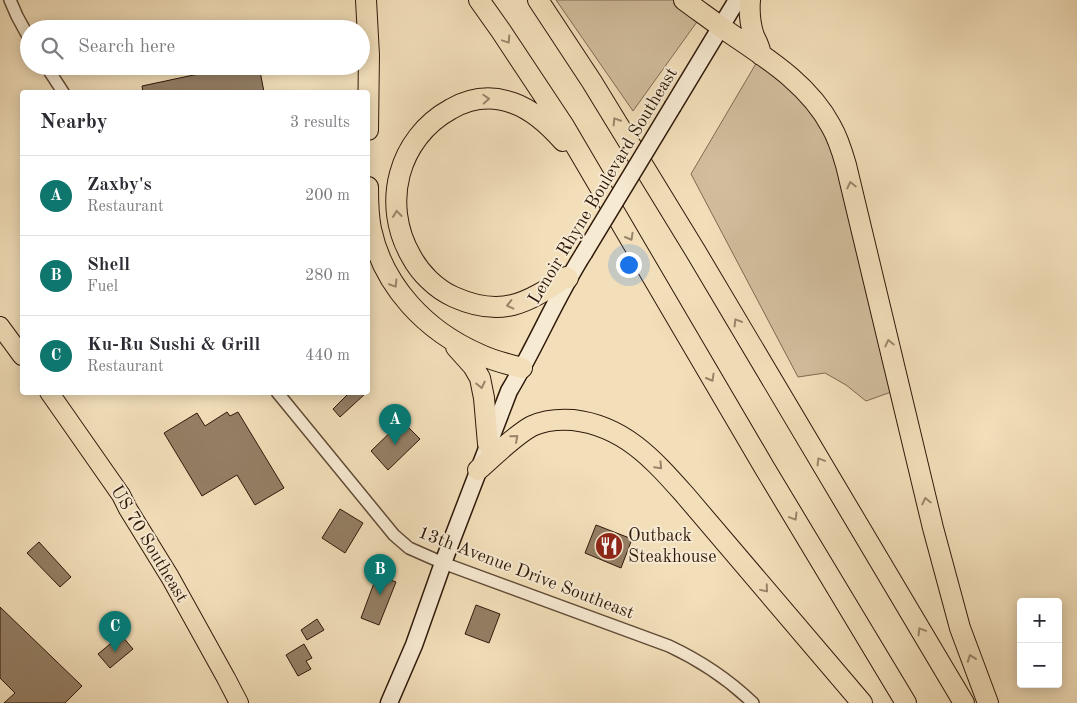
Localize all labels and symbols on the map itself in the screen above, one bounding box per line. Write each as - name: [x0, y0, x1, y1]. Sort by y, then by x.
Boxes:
- one-way arrow: [501, 34, 510, 43]
- street label: Lenoir Rhyne Boulevard Southeast: [525, 65, 681, 307]
- one-way arrow: [482, 94, 490, 105]
- one-way arrow: [613, 117, 622, 126]
- one-way arrow: [846, 181, 857, 190]
- one-way arrow: [392, 210, 403, 218]
- one-way arrow: [623, 232, 633, 241]
- your location: [616, 252, 642, 278]
- one-way arrow: [387, 278, 397, 287]
- one-way arrow: [505, 299, 514, 310]
- one-way arrow: [734, 318, 744, 327]
- one-way arrow: [884, 339, 895, 348]
- one-way arrow: [705, 372, 715, 381]
- one-way arrow: [475, 381, 486, 390]
- pin: A: [379, 404, 411, 445]
- one-way arrow: [509, 435, 518, 444]
- one-way arrow: [817, 458, 827, 467]
- one-way arrow: [653, 460, 662, 469]
- street label: US 70 Southeast: [107, 482, 191, 606]
- one-way arrow: [921, 497, 932, 506]
- one-way arrow: [788, 512, 798, 521]
- street label: 13th Avenue Drive Southeast: [416, 523, 636, 623]
- place label: Outback Steakhouse: [628, 527, 716, 566]
- restaurant icon: Outback Steakhouse: [594, 531, 624, 561]
- pin: B: [364, 554, 396, 595]
- one-way arrow: [759, 583, 768, 592]
- pin: C: [99, 611, 131, 652]
- one-way arrow: [917, 628, 927, 637]
- one-way arrow: [967, 654, 977, 662]

